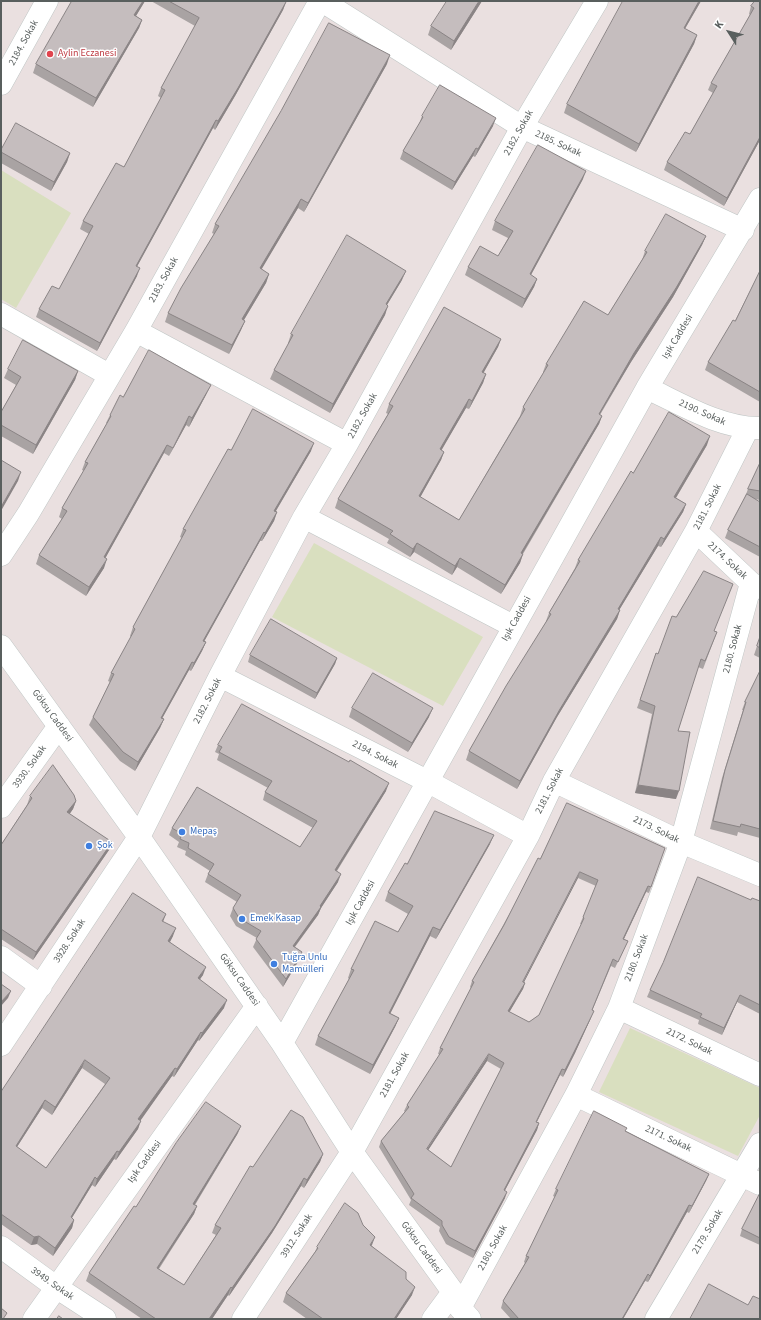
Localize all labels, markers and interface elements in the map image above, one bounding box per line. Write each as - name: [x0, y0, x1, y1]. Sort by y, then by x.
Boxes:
- north arrow: [709, 12, 749, 52]
- street label: 2184. Sokak: [7, 18, 41, 68]
- text: K: [711, 18, 727, 32]
- place label: Aylin Eczanesi: [58, 48, 116, 60]
- marker: Aylin Eczanesi: [45, 49, 55, 59]
- street label: 2182. Sokak: [502, 108, 536, 158]
- street label: 2185. Sokak: [533, 128, 583, 160]
- street label: 2183. Sokak: [147, 255, 181, 305]
- street label: Işık Caddesi: [660, 313, 696, 361]
- street label: 2182. Sokak: [346, 391, 380, 441]
- street label: 2190. Sokak: [677, 397, 727, 429]
- street label: 2181. Sokak: [691, 482, 725, 532]
- street label: 2174. Sokak: [705, 540, 749, 582]
- street label: Işık Caddesi: [500, 594, 534, 644]
- street label: 2180. Sokak: [721, 623, 745, 675]
- street label: 2182. Sokak: [191, 676, 225, 726]
- street label: Göksu Caddesi: [29, 688, 75, 744]
- street label: 2194. Sokak: [350, 738, 400, 772]
- street label: 3930. Sokak: [10, 743, 50, 791]
- street label: 2181. Sokak: [533, 766, 567, 816]
- street label: 2173. Sokak: [631, 814, 681, 846]
- place label: Mepaş: [190, 826, 217, 838]
- marker: Mepaş: [177, 827, 187, 837]
- place label: Şok: [97, 840, 113, 852]
- marker: Şok: [84, 841, 94, 851]
- street label: Işık Caddesi: [344, 878, 378, 928]
- place label: Emek Kasap: [250, 913, 301, 925]
- marker: Emek Kasap: [237, 914, 247, 924]
- street label: 3928. Sokak: [51, 917, 89, 965]
- street label: 2180. Sokak: [622, 933, 652, 983]
- street label: Göksu Caddesi: [216, 951, 262, 1009]
- place label: Tuğra Unlu Mamülleri: [282, 952, 328, 976]
- marker: Tuğra Unlu Mamülleri: [269, 959, 279, 969]
- street label: 2172. Sokak: [664, 1026, 714, 1058]
- street label: 2181. Sokak: [378, 1050, 412, 1100]
- street label: 2171. Sokak: [643, 1123, 693, 1155]
- street label: Işık Caddesi: [126, 1138, 164, 1186]
- street label: 2179. Sokak: [690, 1207, 726, 1257]
- street label: 3912. Sokak: [278, 1212, 316, 1260]
- street label: Göksu Caddesi: [398, 1220, 444, 1276]
- street label: 2180. Sokak: [476, 1223, 510, 1273]
- street label: 3949. Sokak: [28, 1265, 76, 1303]

